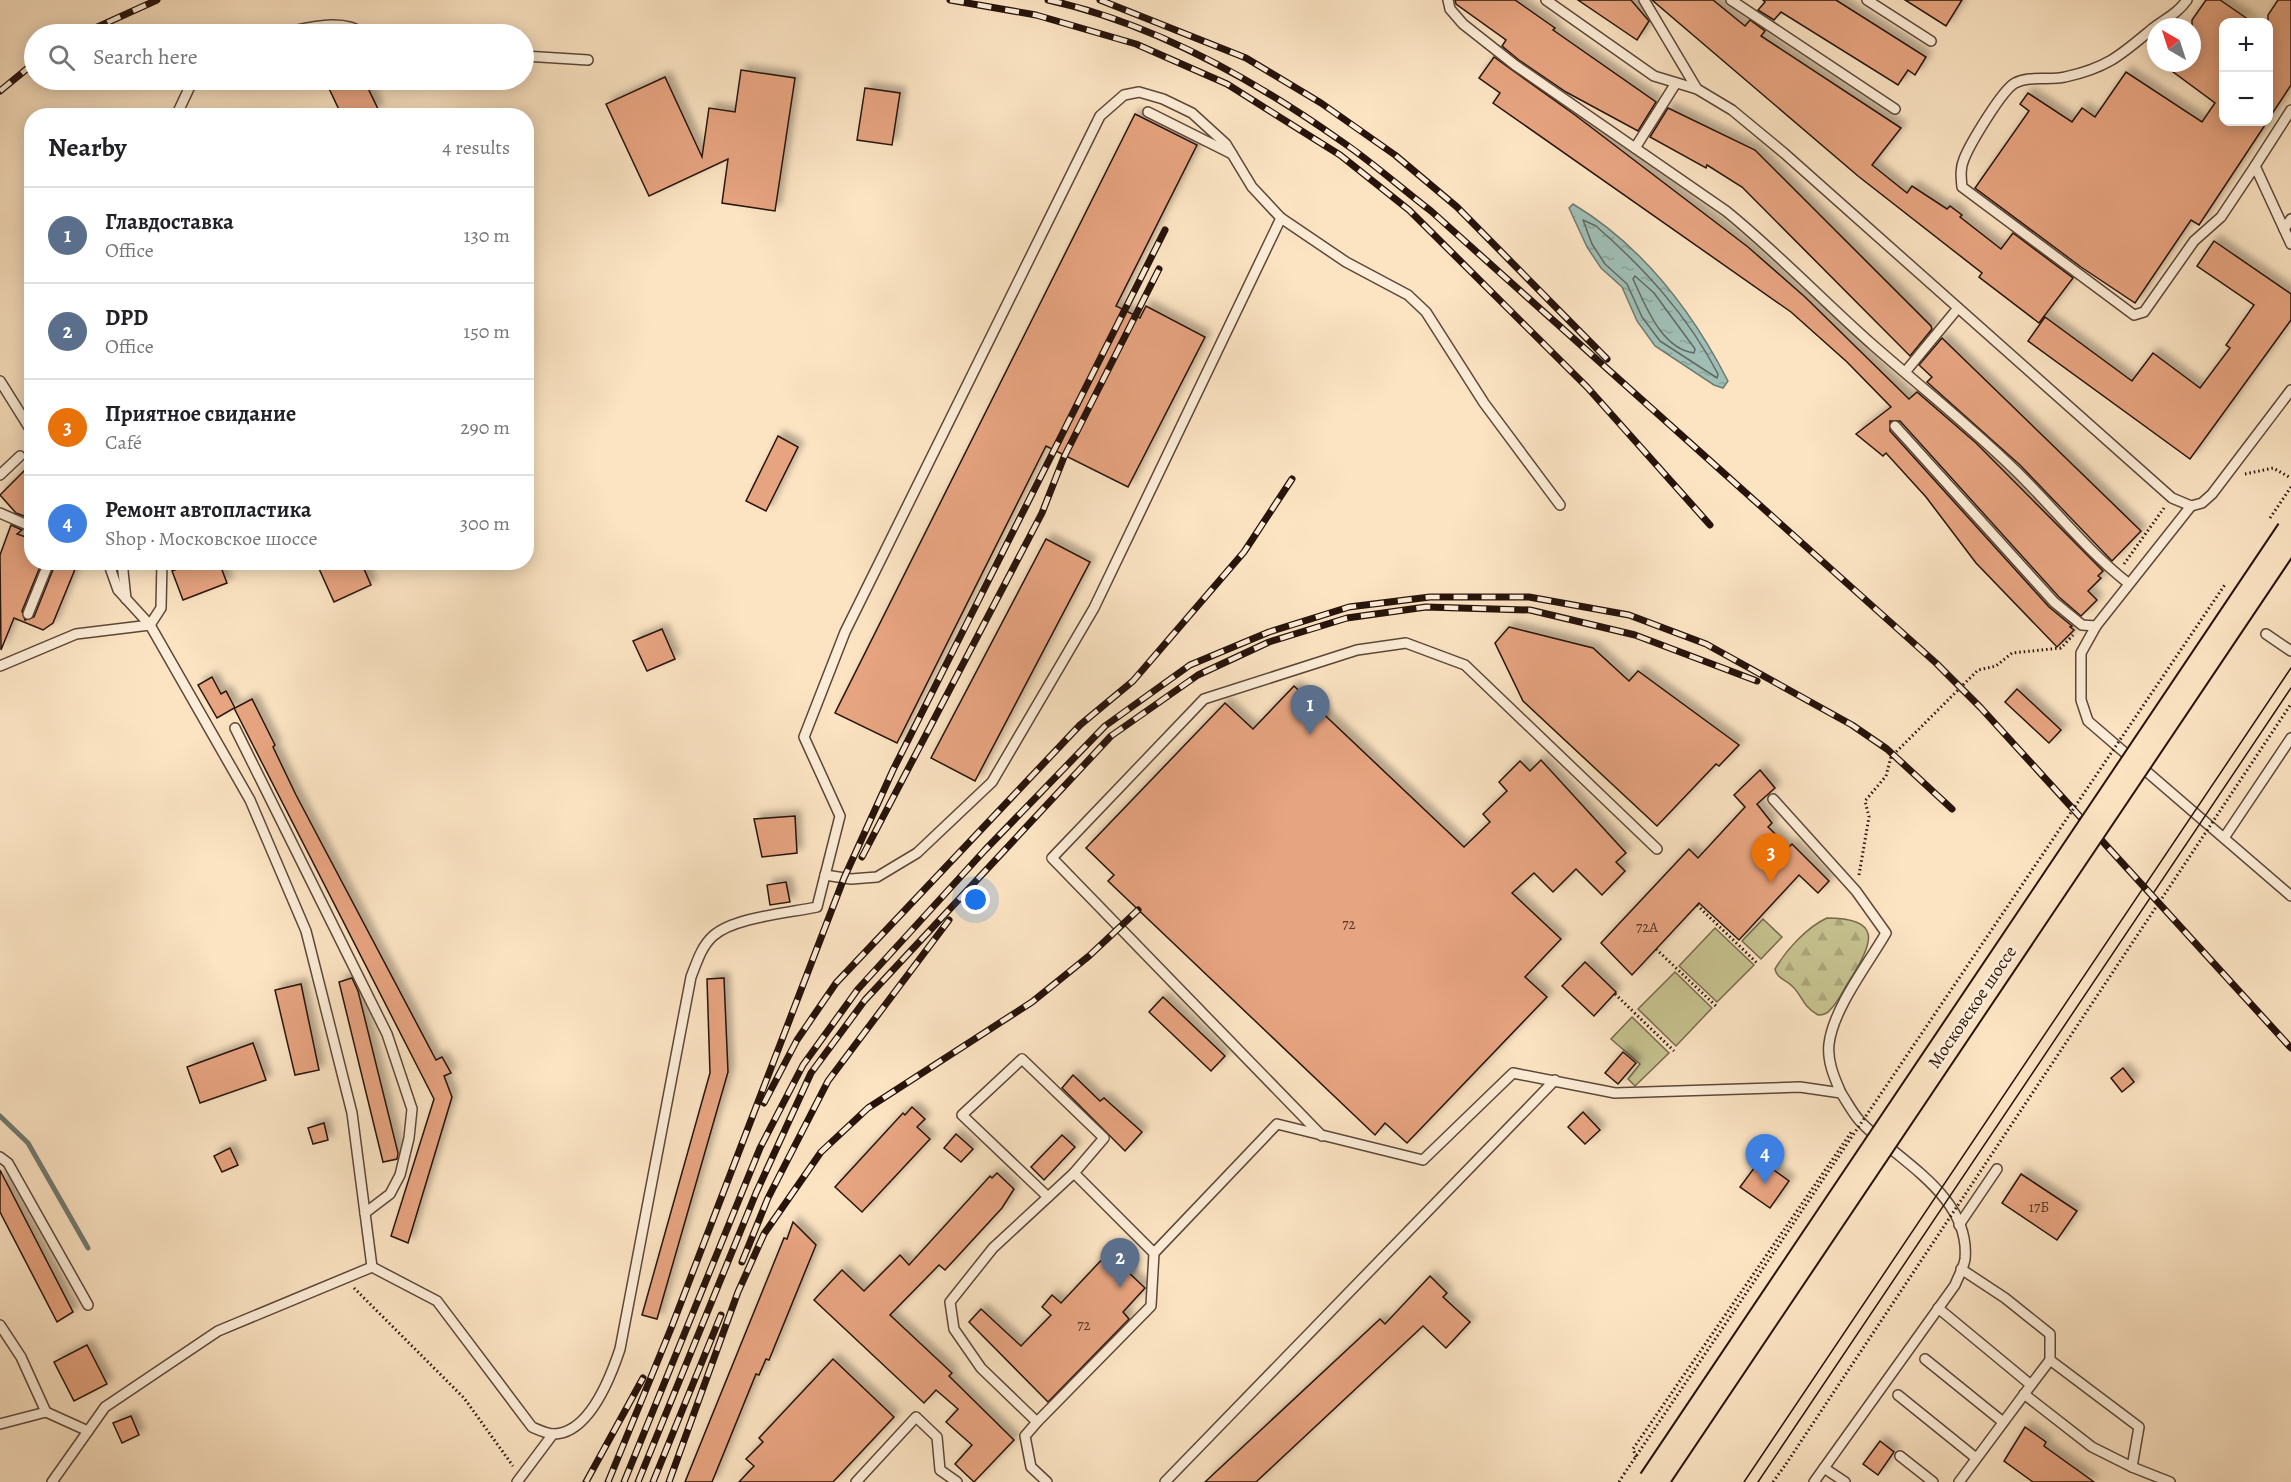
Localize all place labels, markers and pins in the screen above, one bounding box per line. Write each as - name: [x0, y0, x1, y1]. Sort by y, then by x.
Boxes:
- pin: 1: [1290, 686, 1330, 735]
- pin: 3: [1752, 834, 1790, 883]
- pin: 4: [1746, 1134, 1784, 1184]
- pin: 2: [1100, 1238, 1140, 1288]

